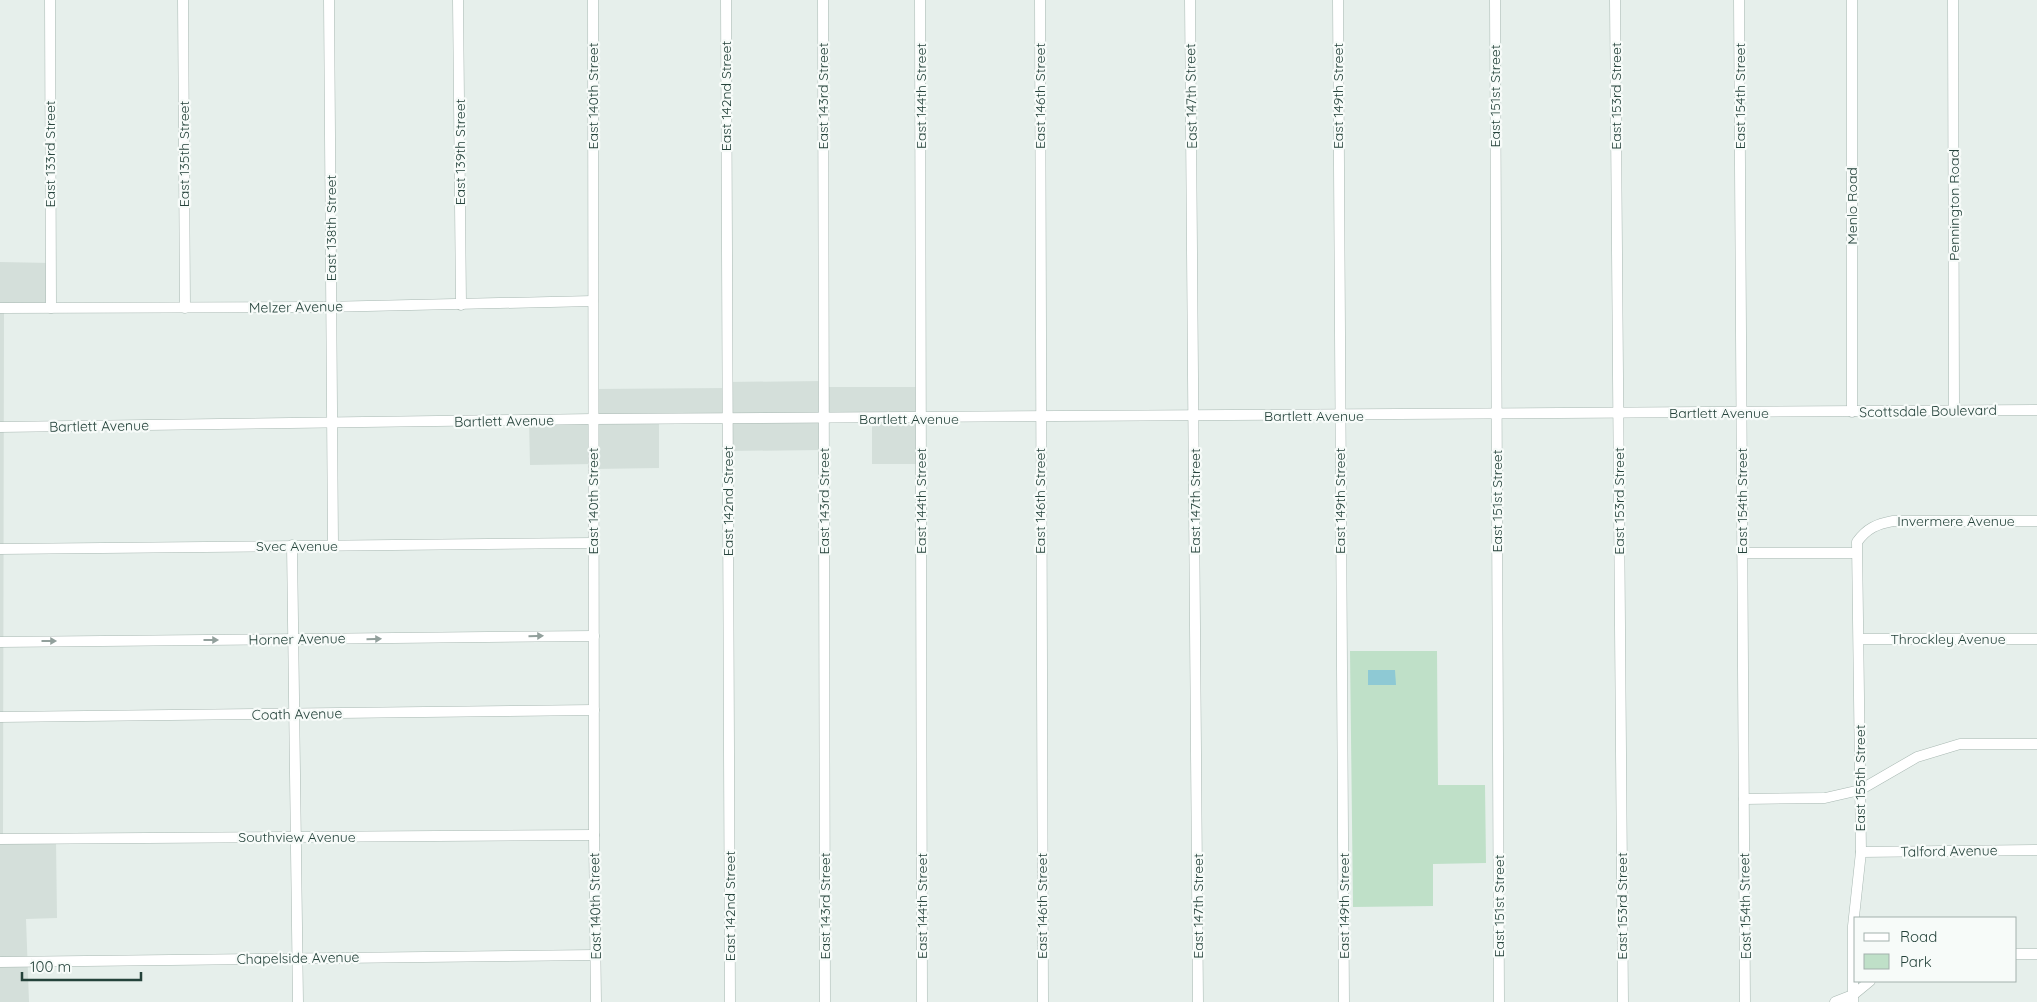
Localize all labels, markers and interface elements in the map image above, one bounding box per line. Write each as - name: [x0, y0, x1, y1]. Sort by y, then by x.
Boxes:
- street label: East 142nd Street: [717, 41, 735, 151]
- street label: East 140th Street: [584, 42, 602, 150]
- street label: East 143rd Street: [814, 42, 832, 149]
- street label: East 153rd Street: [1607, 42, 1625, 150]
- street label: East 154th Street: [1731, 42, 1749, 149]
- street label: East 144th Street: [912, 43, 930, 149]
- street label: East 146th Street: [1031, 43, 1049, 149]
- street label: East 147th Street: [1181, 43, 1201, 149]
- street label: East 149th Street: [1329, 43, 1347, 149]
- street label: East 151st Street: [1486, 44, 1504, 147]
- street label: East 139th Street: [451, 98, 469, 205]
- street label: East 133rd Street: [41, 100, 59, 208]
- street label: East 135th Street: [175, 100, 193, 207]
- street label: Pennington Road: [1945, 149, 1963, 261]
- street label: Menlo Road: [1843, 167, 1861, 245]
- street label: East 138th Street: [322, 175, 340, 281]
- street label: Melzer Avenue: [249, 297, 343, 317]
- street label: Scottsdale Boulevard: [1859, 401, 1997, 421]
- street label: Bartlett Avenue: [1669, 404, 1769, 422]
- street label: Bartlett Avenue: [1264, 407, 1364, 425]
- street label: Bartlett Avenue: [859, 410, 959, 428]
- street label: Bartlett Avenue: [454, 411, 554, 431]
- street label: Bartlett Avenue: [49, 416, 149, 436]
- street label: East 142nd Street: [719, 446, 737, 556]
- street label: East 140th Street: [584, 447, 602, 555]
- street label: East 143rd Street: [815, 447, 833, 554]
- street label: East 153rd Street: [1610, 447, 1628, 555]
- street label: East 154th Street: [1733, 447, 1751, 554]
- street label: East 144th Street: [912, 448, 930, 554]
- street label: East 146th Street: [1031, 448, 1049, 554]
- street label: East 147th Street: [1186, 448, 1204, 554]
- street label: East 149th Street: [1331, 448, 1349, 554]
- street label: East 151st Street: [1488, 449, 1506, 552]
- street label: Invermere Avenue: [1897, 512, 2015, 530]
- street label: Svec Avenue: [256, 537, 338, 555]
- street label: Horner Avenue: [248, 629, 346, 649]
- street label: Throckley Avenue: [1890, 630, 2006, 648]
- one-way arrow: [528, 632, 544, 640]
- one-way arrow: [366, 634, 382, 642]
- one-way arrow: [203, 636, 219, 644]
- one-way arrow: [41, 637, 57, 645]
- street label: Coath Avenue: [252, 704, 342, 724]
- street label: East 155th Street: [1851, 724, 1869, 831]
- street label: Southview Avenue: [238, 828, 356, 846]
- street label: Talford Avenue: [1900, 841, 1998, 861]
- street label: East 142nd Street: [721, 851, 739, 961]
- street label: East 140th Street: [585, 852, 605, 960]
- street label: East 143rd Street: [816, 852, 834, 959]
- street label: East 153rd Street: [1613, 852, 1631, 960]
- street label: East 154th Street: [1735, 852, 1755, 959]
- street label: East 144th Street: [913, 853, 931, 959]
- street label: East 146th Street: [1033, 853, 1051, 959]
- street label: East 147th Street: [1189, 853, 1207, 959]
- street label: East 149th Street: [1335, 853, 1353, 959]
- street label: East 151st Street: [1490, 854, 1508, 957]
- legend: [1854, 917, 2017, 982]
- text: Road: [1900, 927, 1937, 946]
- street label: Chapelside Avenue: [236, 948, 360, 968]
- scale bar: [22, 950, 141, 982]
- text: Park: [1900, 952, 1932, 971]
- text: 100 m: [30, 957, 71, 976]

